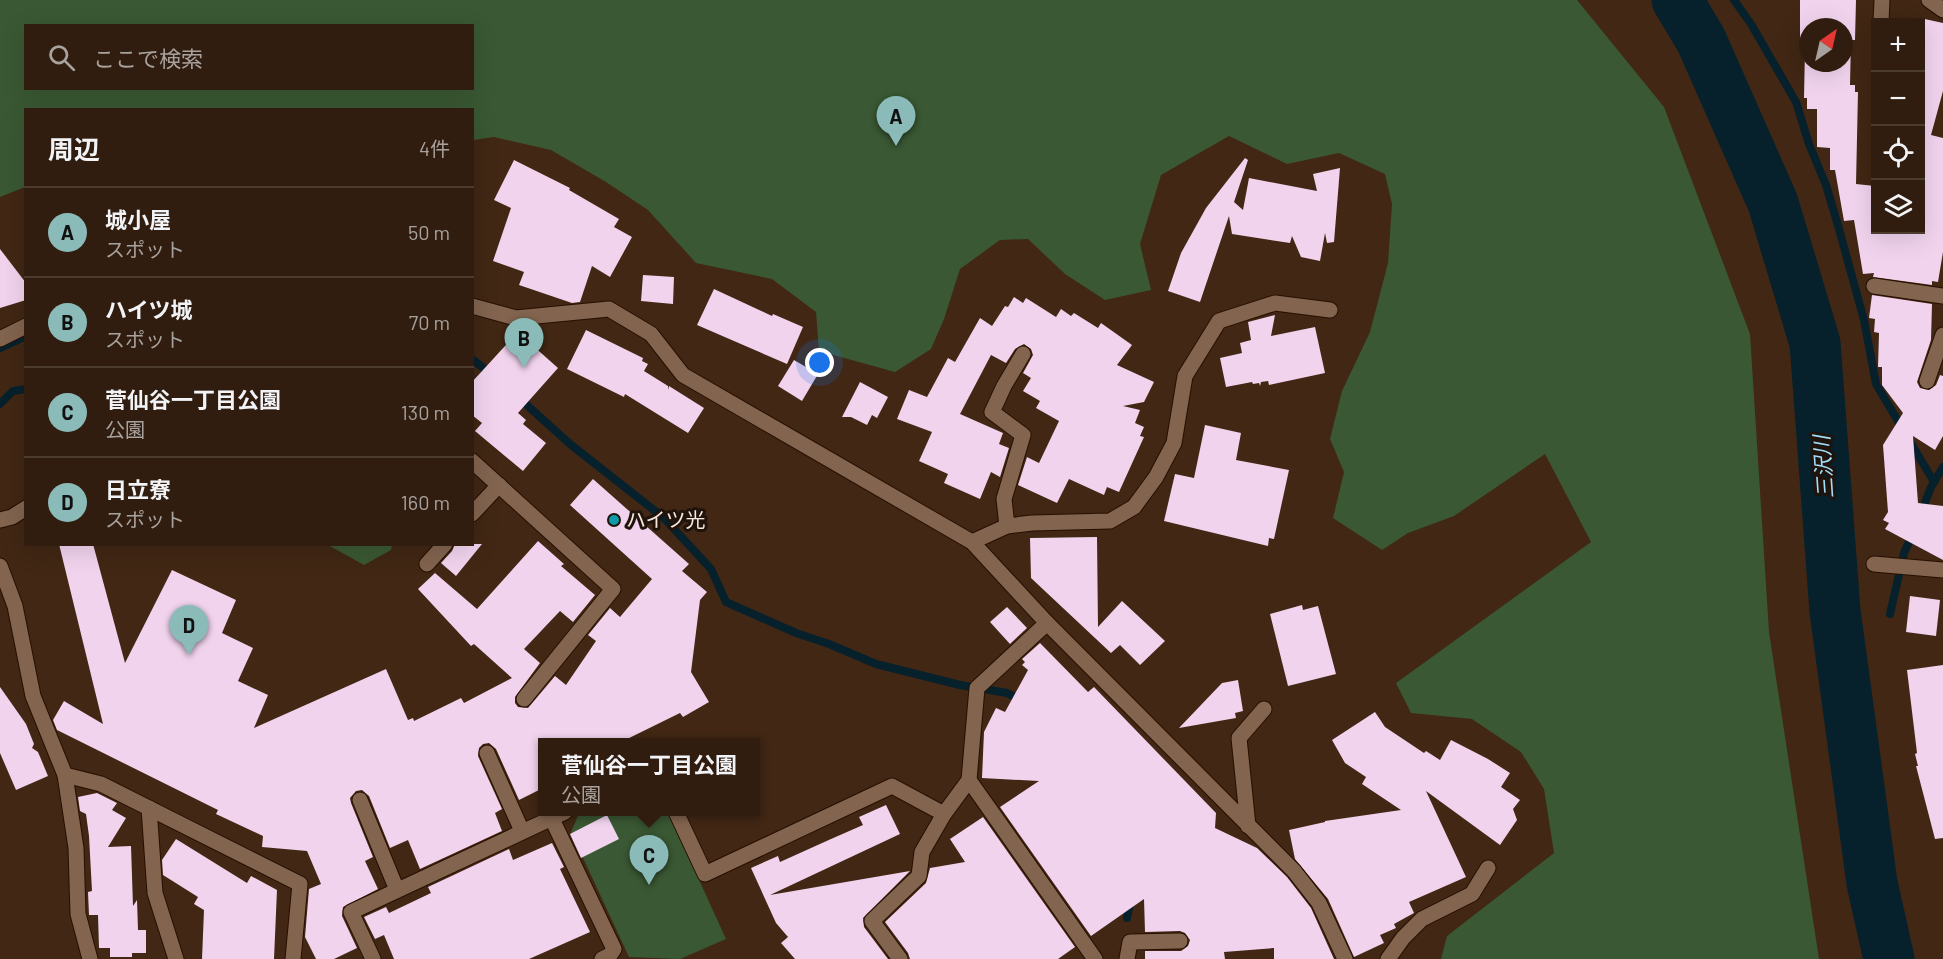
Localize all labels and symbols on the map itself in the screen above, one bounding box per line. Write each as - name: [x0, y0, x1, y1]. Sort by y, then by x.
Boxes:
- north arrow: [1799, 18, 1853, 72]
- pin: A: [876, 96, 916, 146]
- pin: B: [504, 318, 544, 368]
- your location: [805, 348, 834, 377]
- water label: 三沢川: [1808, 433, 1837, 499]
- place label: ハイツ光: [626, 507, 706, 531]
- marker: ハイツ光: [607, 513, 621, 527]
- pin: D: [170, 606, 208, 655]
- pin: C: [630, 836, 668, 885]

